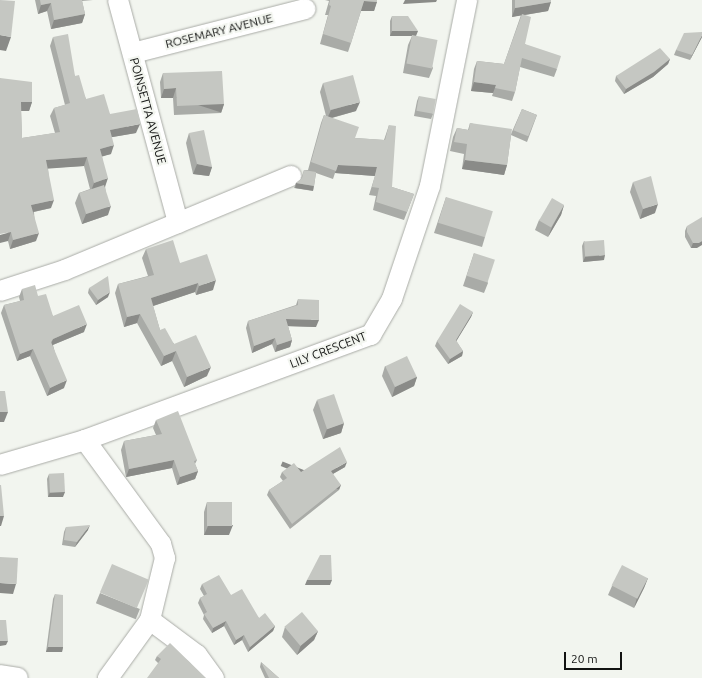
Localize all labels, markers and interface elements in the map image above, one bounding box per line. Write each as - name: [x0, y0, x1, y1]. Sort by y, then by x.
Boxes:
- street label: ROSEMARY AVENUE: [164, 11, 274, 51]
- street label: POINSETTA AVENUE: [127, 56, 169, 166]
- street label: LILY CRESCENT: [288, 329, 368, 371]
- scale bar: [566, 644, 624, 670]
- text: 20 m: [571, 652, 598, 665]

